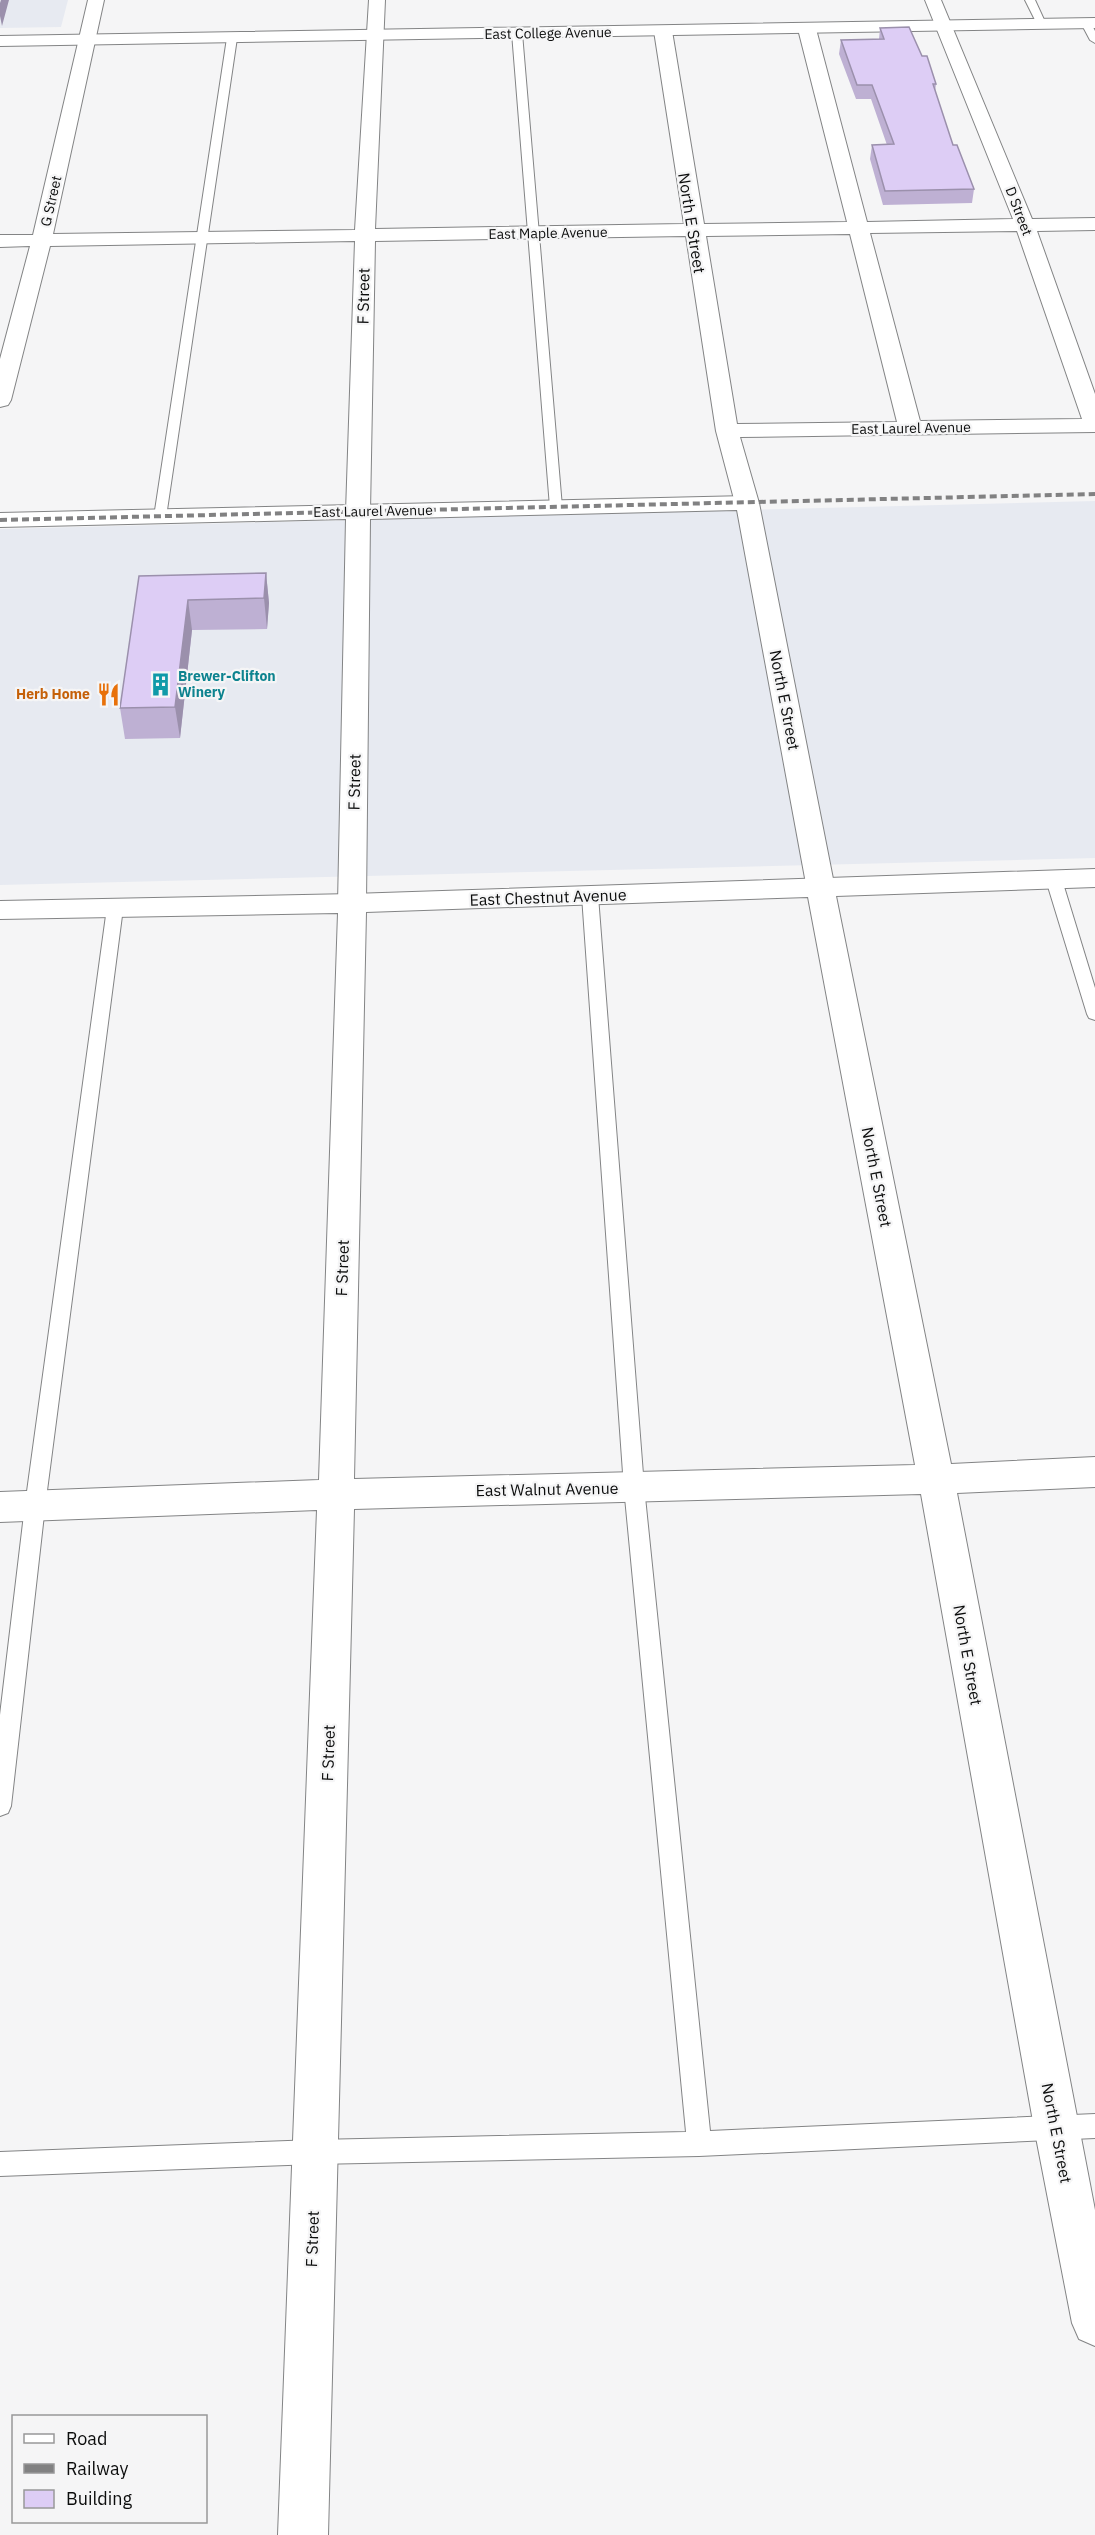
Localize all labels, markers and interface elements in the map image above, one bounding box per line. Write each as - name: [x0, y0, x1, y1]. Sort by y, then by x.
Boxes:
- street label: East College Avenue: [484, 23, 612, 43]
- street label: North E Street: [674, 171, 710, 275]
- street label: G Street: [36, 174, 66, 228]
- street label: D Street: [1001, 184, 1037, 238]
- street label: East Maple Avenue: [488, 223, 608, 243]
- street label: F Street: [353, 268, 373, 324]
- street label: East Laurel Avenue: [851, 418, 971, 438]
- street label: East Laurel Avenue: [313, 501, 433, 521]
- street label: North E Street: [765, 648, 805, 752]
- place label: Brewer-Clifton Winery: [178, 667, 276, 701]
- building icon: Brewer-Clifton Winery: [147, 671, 173, 697]
- restaurant icon: Herb Home: [95, 681, 121, 707]
- place label: Herb Home: [16, 685, 90, 703]
- street label: F Street: [344, 754, 364, 810]
- street label: East Chestnut Avenue: [469, 884, 627, 910]
- street label: North E Street: [857, 1125, 897, 1229]
- street label: F Street: [331, 1239, 353, 1297]
- street label: East Walnut Avenue: [475, 1478, 619, 1500]
- street label: North E Street: [949, 1603, 987, 1707]
- street label: F Street: [317, 1724, 339, 1782]
- street label: North E Street: [1037, 2081, 1077, 2185]
- street label: F Street: [301, 2210, 323, 2268]
- legend: [12, 2415, 207, 2523]
- text: Road: [66, 2427, 107, 2450]
- text: Railway: [66, 2457, 128, 2480]
- text: Building: [66, 2487, 133, 2510]

